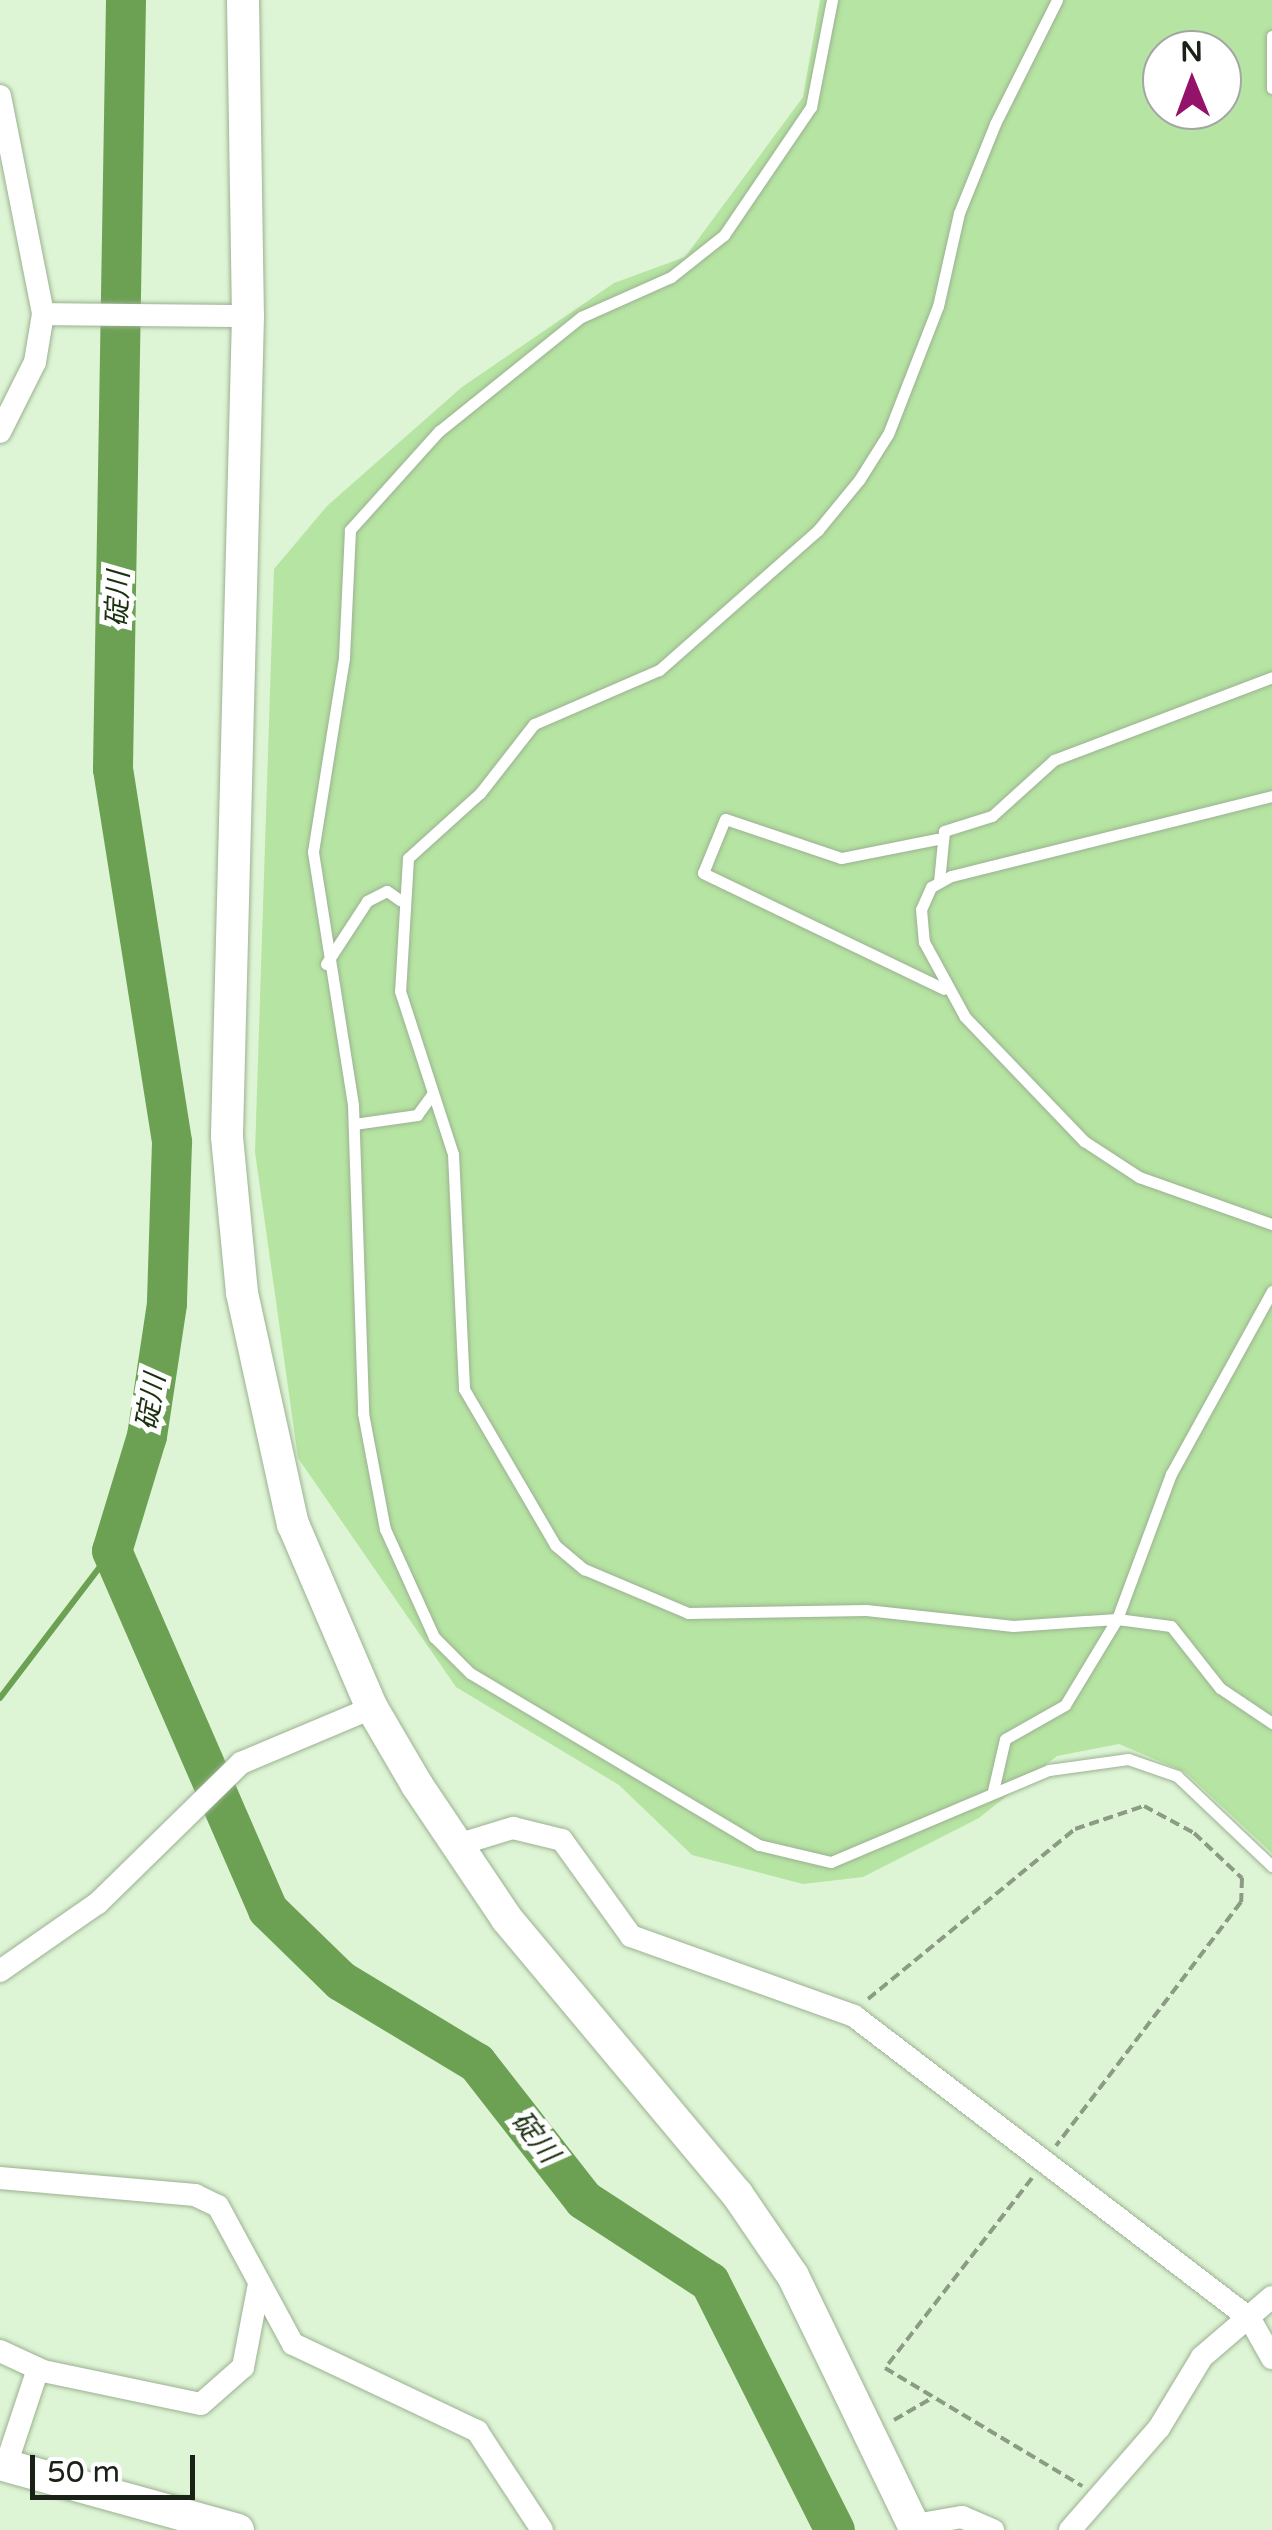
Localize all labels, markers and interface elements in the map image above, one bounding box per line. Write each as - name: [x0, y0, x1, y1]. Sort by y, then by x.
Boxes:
- north arrow: [1142, 30, 1242, 130]
- text: N: [1180, 35, 1203, 69]
- water label: 碇川: [100, 570, 136, 628]
- water label: 碇川: [130, 1372, 172, 1432]
- water label: 碇川: [505, 2105, 565, 2169]
- scale bar: [35, 2435, 200, 2497]
- text: 50 m: [47, 2454, 120, 2491]

